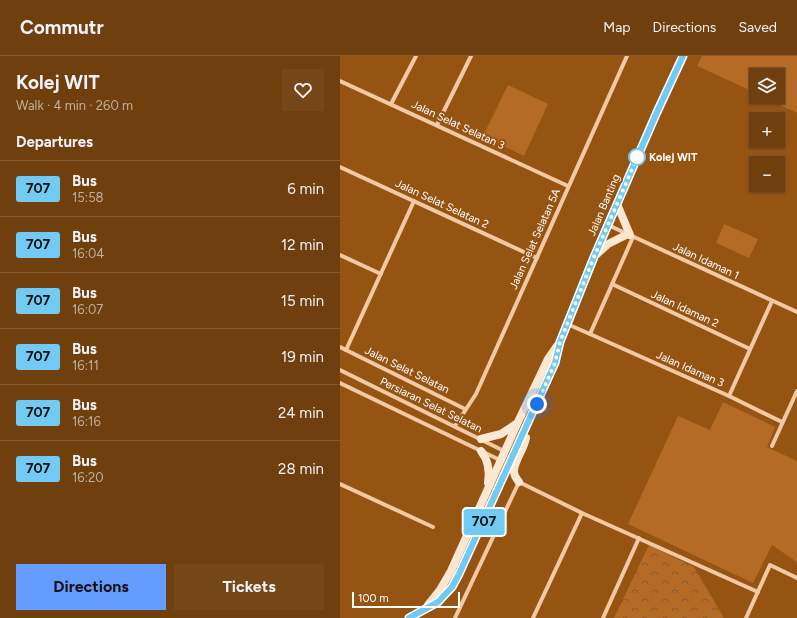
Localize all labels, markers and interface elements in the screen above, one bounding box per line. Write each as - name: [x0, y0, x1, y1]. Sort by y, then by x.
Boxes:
- text: Commutr: [20, 16, 104, 39]
- text: Map: [603, 19, 631, 36]
- text: Directions: [653, 19, 716, 36]
- text: Saved: [738, 19, 777, 36]
- map controls: [749, 68, 785, 192]
- button: layers: [749, 68, 785, 104]
- button: heart: [282, 69, 324, 111]
- text: Kolej WIT: [16, 71, 100, 94]
- text: Walk · 4 min · 260 m: [16, 98, 133, 113]
- street label: Jalan Selat Selatan 3: [409, 98, 507, 152]
- button: +: [749, 112, 785, 148]
- text: Departures: [16, 133, 93, 151]
- marker: Kolej WIT: [628, 148, 646, 166]
- place label: Kolej WIT: [649, 151, 698, 164]
- button: −: [749, 156, 785, 192]
- text: Bus: [72, 172, 97, 190]
- street label: Jalan Banting: [585, 172, 623, 238]
- street label: Jalan Selat Selatan 2: [393, 177, 491, 231]
- text: 707: [26, 180, 50, 197]
- text: 6 min: [287, 180, 324, 198]
- street label: Jalan Selat Selatan 5A: [507, 186, 563, 291]
- text: 15:58: [72, 190, 104, 205]
- text: Bus: [72, 228, 97, 246]
- text: 707: [26, 236, 50, 253]
- text: 12 min: [281, 236, 324, 254]
- street label: Jalan Idaman 1: [671, 240, 741, 282]
- text: 16:04: [72, 246, 104, 261]
- text: Bus: [72, 284, 97, 302]
- street label: Jalan Idaman 2: [649, 288, 721, 330]
- text: 707: [26, 292, 50, 309]
- text: 15 min: [281, 292, 324, 310]
- text: 16:07: [72, 302, 103, 317]
- text: Bus: [72, 340, 97, 358]
- street label: Jalan Selat Selatan: [363, 344, 451, 396]
- text: 707: [26, 348, 50, 365]
- text: 19 min: [281, 348, 324, 366]
- street label: Jalan Idaman 3: [654, 348, 726, 390]
- text: 16:11: [72, 358, 99, 373]
- street label: Persiaran Selat Selatan: [378, 375, 484, 435]
- your location: [527, 394, 547, 414]
- text: Bus: [72, 396, 97, 414]
- text: 707: [26, 404, 50, 421]
- text: 24 min: [278, 404, 324, 422]
- text: 16:16: [72, 414, 101, 429]
- text: Bus: [72, 452, 97, 470]
- text: 707: [26, 460, 50, 477]
- text: 28 min: [278, 460, 324, 478]
- text: 16:20: [72, 470, 104, 485]
- line badge: 707: [461, 509, 507, 535]
- text: 707: [472, 513, 496, 530]
- button: Directions: [16, 564, 166, 610]
- button: Tickets: [174, 564, 324, 610]
- scale bar: [352, 590, 460, 609]
- text: 100 m: [358, 592, 389, 605]

